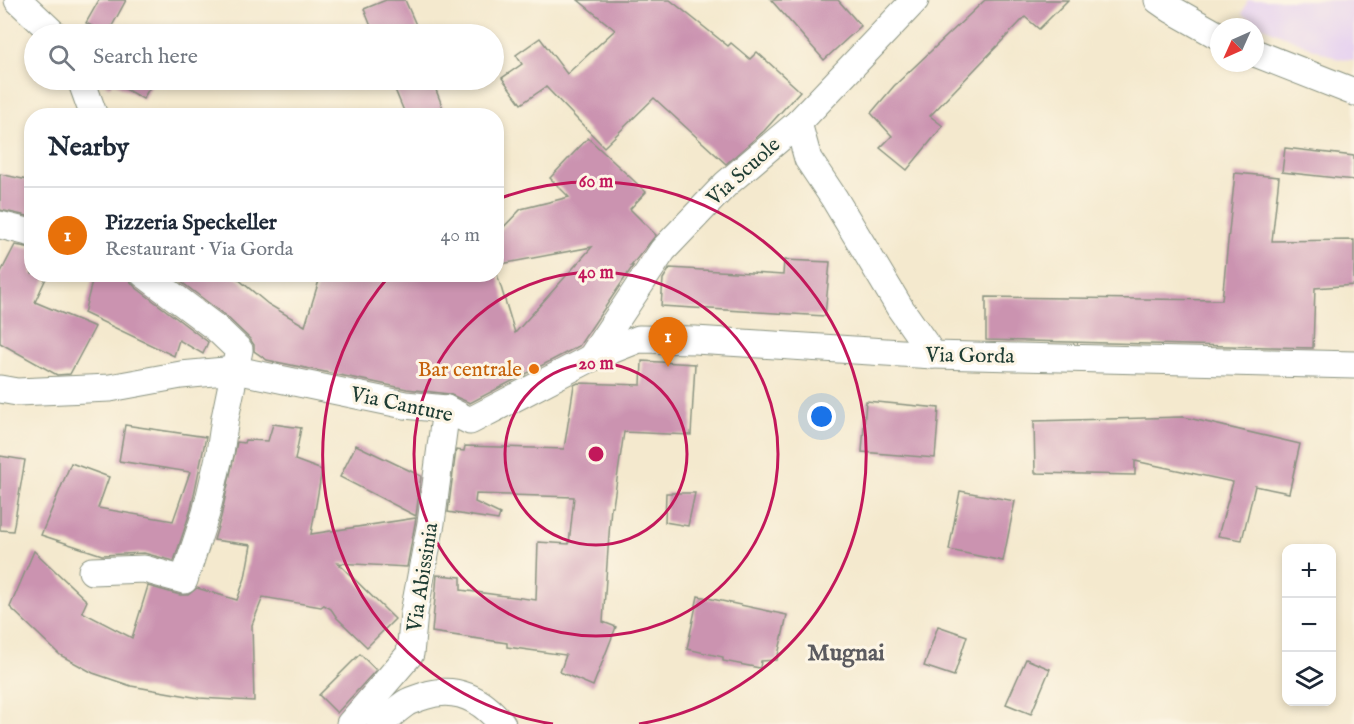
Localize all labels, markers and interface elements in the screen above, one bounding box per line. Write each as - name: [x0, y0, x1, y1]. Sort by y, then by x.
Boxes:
- north arrow: [1210, 18, 1264, 72]
- search box: [24, 24, 504, 90]
- icon: search: [45, 41, 78, 74]
- text: Search here: [93, 43, 198, 71]
- text: Nearby: [48, 131, 129, 164]
- street label: Via Scuole: [701, 132, 787, 213]
- text: 60 m: [579, 171, 613, 194]
- text: Pizzeria Speckeller: [105, 209, 277, 237]
- text: 1: [64, 223, 71, 248]
- text: 40 m: [441, 223, 480, 248]
- text: Restaurant · Via Gorda: [105, 237, 294, 262]
- text: 40 m: [578, 262, 614, 285]
- pin: 1: [648, 318, 688, 367]
- street label: Via Gorda: [924, 342, 1016, 371]
- text: 20 m: [578, 353, 614, 376]
- place label: Bar centrale: [418, 357, 522, 384]
- marker: Bar centrale: [527, 362, 541, 376]
- street label: Via Canture: [347, 381, 456, 430]
- your location: [807, 402, 836, 431]
- centre of rings: [586, 444, 606, 464]
- street label: Via Abissinia: [401, 520, 446, 635]
- map controls: [1282, 544, 1336, 706]
- button: +: [1282, 544, 1336, 598]
- button: −: [1282, 598, 1336, 652]
- district label: Mugnai: [807, 638, 885, 669]
- button: layers: [1282, 652, 1336, 706]

